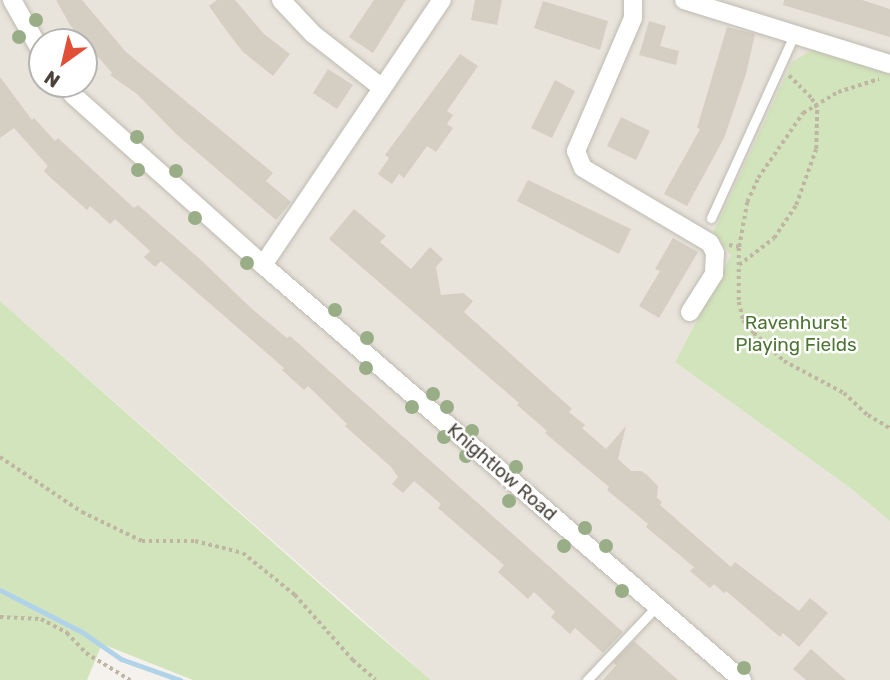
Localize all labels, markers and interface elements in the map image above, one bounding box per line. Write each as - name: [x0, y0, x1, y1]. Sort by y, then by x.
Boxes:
- north arrow: [28, 28, 98, 98]
- text: N: [40, 66, 64, 93]
- park label: Ravenhurst Playing Fields: [735, 312, 857, 356]
- street label: Knightlow Road: [442, 418, 562, 526]

